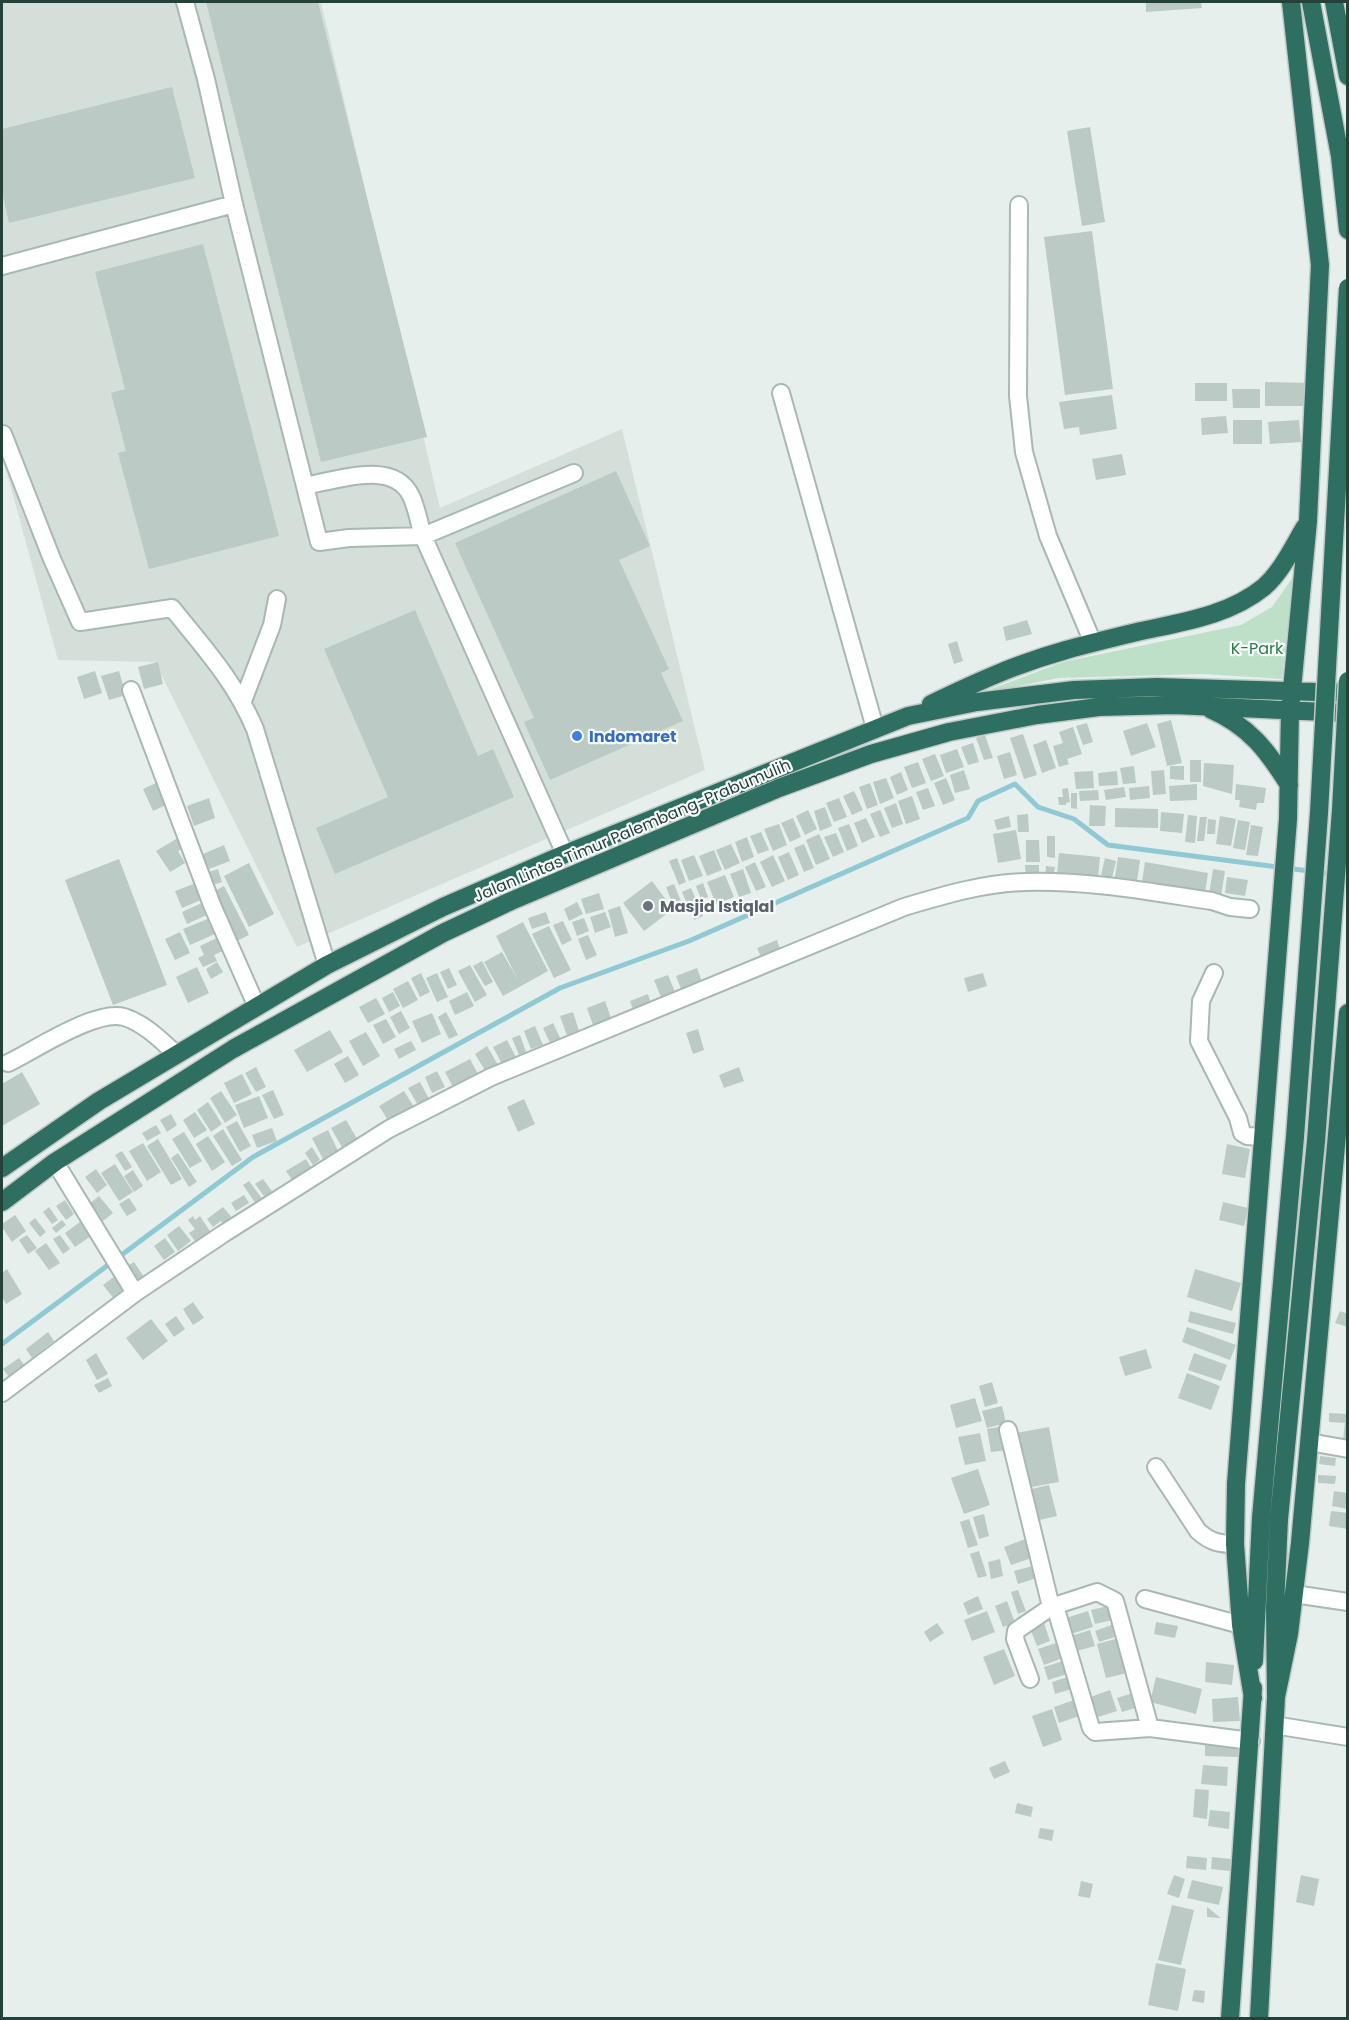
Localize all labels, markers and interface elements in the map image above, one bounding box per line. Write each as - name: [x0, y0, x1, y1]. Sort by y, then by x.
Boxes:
- park label: K-Park: [1231, 637, 1284, 660]
- place label: Indomaret: [589, 725, 677, 748]
- marker: Indomaret: [570, 729, 584, 743]
- street label: Jalan Lintas Timur Palembang-Prabumulih: [470, 753, 794, 908]
- place label: Masjid Istiqlal: [660, 895, 774, 918]
- marker: Masjid Istiqlal: [641, 899, 655, 913]

